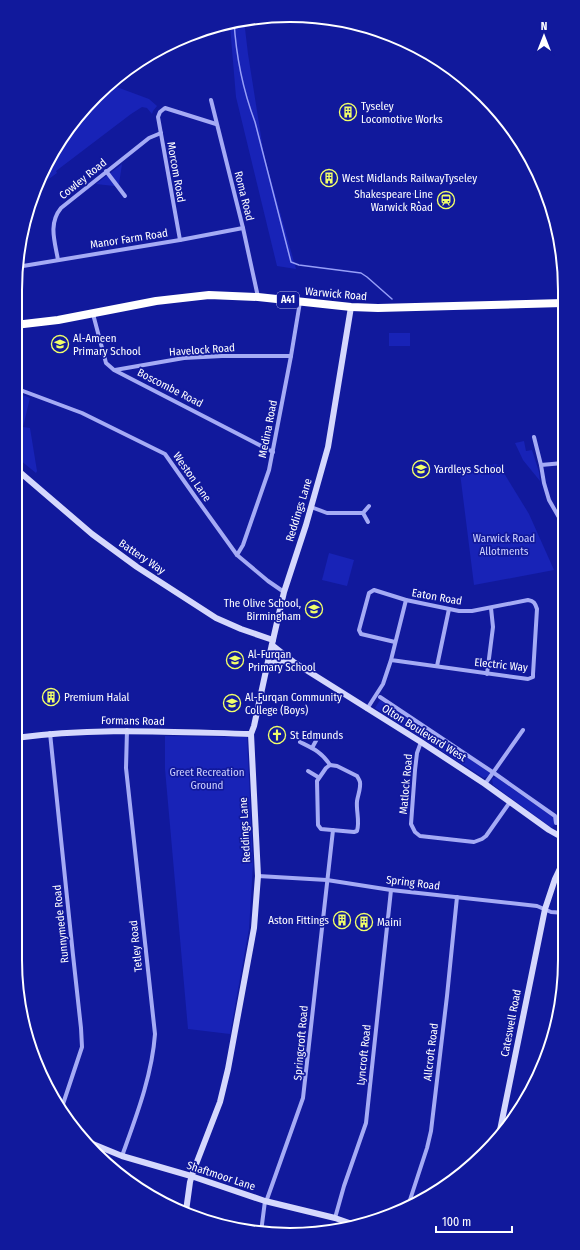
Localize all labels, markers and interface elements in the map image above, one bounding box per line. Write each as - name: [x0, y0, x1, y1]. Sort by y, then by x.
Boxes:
- north arrow: [524, 16, 564, 56]
- text: N: [541, 20, 547, 33]
- place label: Tyseley Locomotive Works: [361, 100, 443, 126]
- building icon: Tyseley Locomotive Works: [338, 102, 358, 122]
- street label: Morcom Road: [164, 141, 188, 203]
- street label: Cowley Road: [57, 156, 109, 202]
- building icon: West Midlands RailwayTyseley: [319, 168, 339, 188]
- street label: Roma Road: [232, 170, 256, 222]
- place label: West Midlands RailwayTyseley: [342, 172, 477, 185]
- place label: Shakespeare Line Warwick Road: [354, 188, 433, 214]
- station icon: Shakespeare Line Warwick Road: [436, 190, 456, 210]
- street label: Manor Farm Road: [89, 226, 169, 252]
- street label: Warwick Road: [304, 285, 368, 303]
- road number: A41: [277, 292, 299, 308]
- place label: Al-Ameen Primary School: [73, 332, 141, 358]
- school or university icon: Al-Ameen Primary School: [50, 334, 70, 354]
- street label: Havelock Road: [169, 341, 235, 359]
- street label: Boscombe Road: [135, 366, 205, 410]
- street label: Medina Road: [256, 399, 280, 459]
- street label: Weston Lane: [170, 450, 214, 504]
- school or university icon: Yardleys School: [411, 459, 431, 479]
- place label: Yardleys School: [434, 463, 504, 476]
- street label: Reddings Lane: [283, 477, 315, 543]
- park label: Warwick Road Allotments: [473, 532, 535, 558]
- street label: Battery Way: [116, 537, 168, 577]
- street label: Eaton Road: [411, 586, 463, 608]
- place label: The Olive School, Birmingham: [224, 597, 301, 623]
- school or university icon: The Olive School, Birmingham: [304, 599, 324, 619]
- place label: Al-Furqan Primary School: [248, 648, 316, 674]
- school or university icon: Al-Furqan Primary School: [225, 650, 245, 670]
- street label: Electric Way: [474, 656, 528, 674]
- building icon: Premium Halal: [41, 687, 61, 707]
- place label: Premium Halal: [64, 691, 130, 704]
- place label: Al-Furqan Community College (Boys): [245, 691, 342, 717]
- school or university icon: Al-Furqan Community College (Boys): [222, 693, 242, 713]
- street label: Olton Boulevard West: [379, 702, 469, 764]
- street label: Formans Road: [101, 714, 165, 728]
- church icon: St Edmunds: [267, 725, 287, 745]
- place label: St Edmunds: [290, 729, 343, 742]
- street label: Matlock Road: [397, 753, 415, 815]
- park label: Greet Recreation Ground: [169, 766, 245, 792]
- street label: Reddings Lane: [237, 797, 253, 863]
- street label: Spring Road: [385, 873, 441, 893]
- street label: Runnymede Road: [50, 884, 72, 964]
- building icon: Aston Fittings: [332, 910, 352, 930]
- building icon: Maini: [354, 912, 374, 932]
- place label: Aston Fittings: [268, 914, 329, 927]
- place label: Maini: [377, 916, 402, 929]
- street label: Tetley Road: [127, 919, 145, 973]
- street label: Cateswell Road: [498, 988, 524, 1058]
- street label: Springcroft Road: [291, 1005, 311, 1081]
- street label: Allcroft Road: [421, 1022, 441, 1082]
- street label: Lyncroft Road: [354, 1024, 374, 1086]
- street label: Shaftmoor Lane: [185, 1159, 257, 1193]
- scale bar: [436, 1208, 512, 1234]
- text: 100 m: [442, 1215, 471, 1229]

